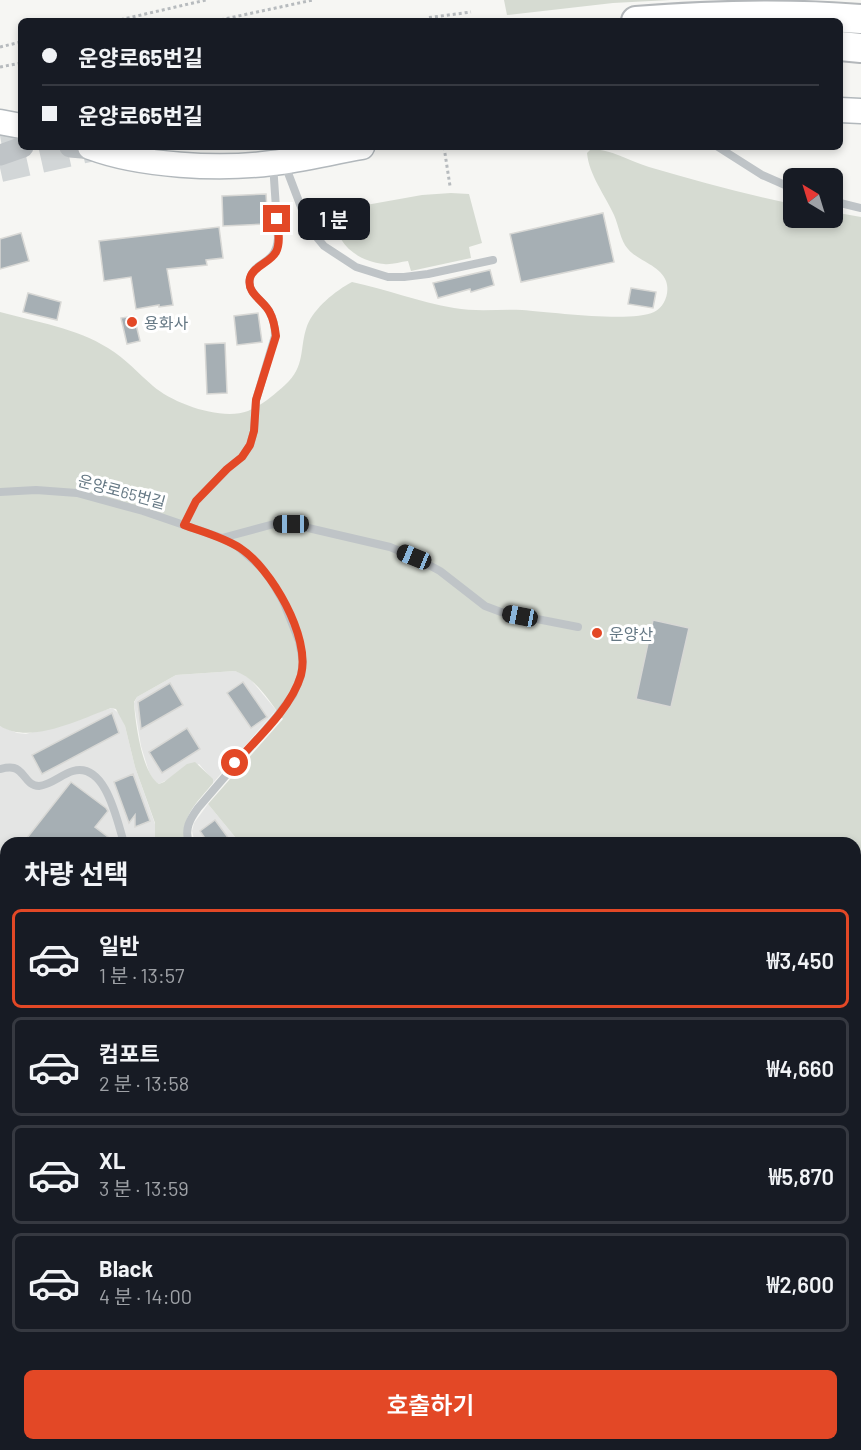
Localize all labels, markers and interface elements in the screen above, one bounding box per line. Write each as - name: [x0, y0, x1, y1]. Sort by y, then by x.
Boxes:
- text: 운양로65번길: [78, 44, 203, 70]
- text: 운양로65번길: [78, 102, 203, 128]
- north arrow: [783, 168, 843, 228]
- map controls: [783, 168, 843, 228]
- callout: 1 분: [298, 198, 370, 240]
- route end: [263, 205, 290, 232]
- text: 1 분: [319, 207, 349, 231]
- place label: 용화사: [144, 313, 188, 332]
- marker: 용화사: [125, 315, 139, 329]
- street label: 운양로65번길: [76, 470, 168, 512]
- car: [273, 515, 309, 533]
- car: [394, 542, 434, 572]
- car: [501, 604, 539, 628]
- place label: 운양산: [609, 624, 653, 643]
- marker: 운양산: [590, 626, 604, 640]
- route start: [221, 749, 248, 776]
- text: 차량 선택: [24, 857, 129, 889]
- icon: car: [27, 932, 81, 986]
- text: 일반: [99, 932, 139, 958]
- text: ₩3,450: [767, 947, 834, 973]
- text: 1 분 · 13:57: [99, 963, 184, 987]
- icon: car: [27, 1040, 81, 1094]
- text: 컴포트: [99, 1040, 160, 1066]
- text: ₩4,660: [767, 1055, 834, 1081]
- text: 2 분 · 13:58: [99, 1071, 189, 1095]
- text: XL: [99, 1147, 125, 1173]
- icon: car: [27, 1148, 81, 1202]
- text: ₩5,870: [769, 1163, 834, 1189]
- text: 3 분 · 13:59: [99, 1176, 189, 1200]
- text: Black: [99, 1255, 153, 1281]
- icon: car: [27, 1256, 81, 1310]
- text: ₩2,600: [767, 1271, 834, 1297]
- text: 4 분 · 14:00: [99, 1284, 192, 1308]
- button: 호출하기: [24, 1370, 837, 1439]

